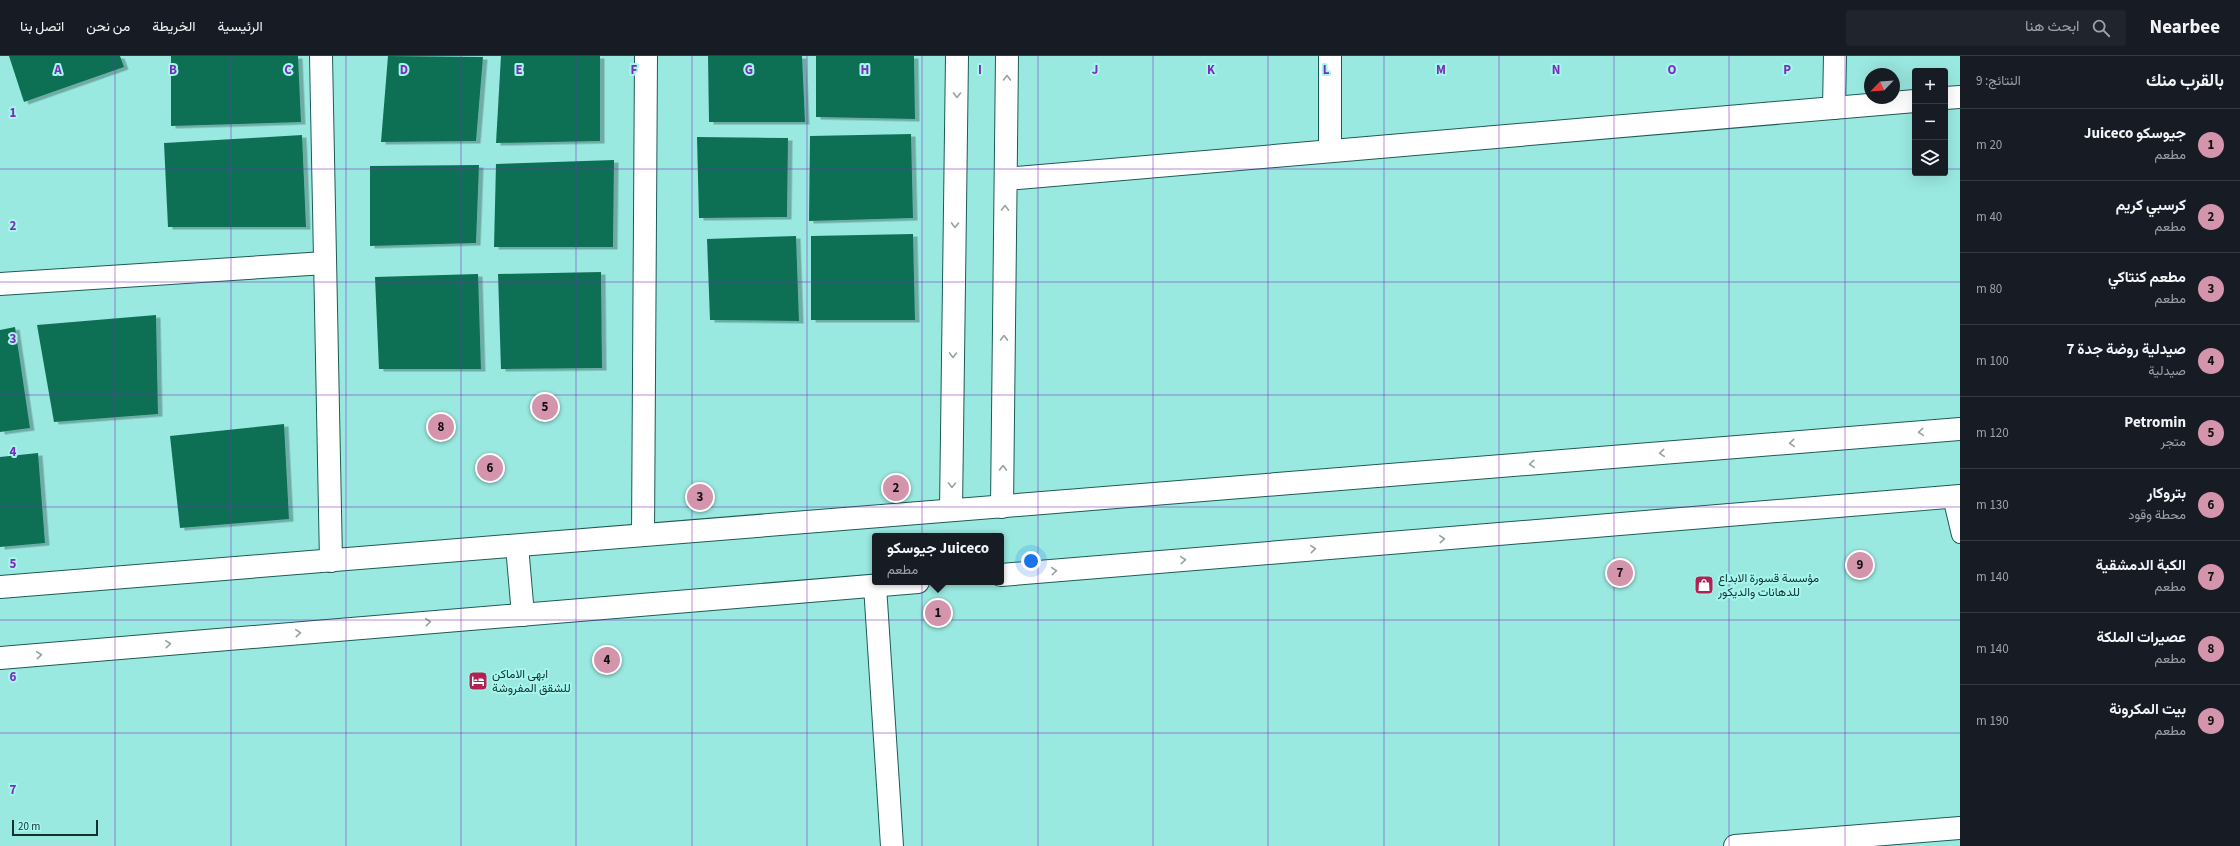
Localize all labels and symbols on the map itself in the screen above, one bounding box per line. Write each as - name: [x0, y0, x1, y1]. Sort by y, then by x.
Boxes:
- text: A: [53, 61, 62, 79]
- text: B: [169, 61, 177, 79]
- text: C: [284, 61, 292, 79]
- text: D: [400, 61, 408, 79]
- text: E: [515, 61, 523, 79]
- text: F: [631, 61, 638, 79]
- text: G: [745, 61, 753, 79]
- text: H: [861, 61, 869, 79]
- text: I: [978, 61, 982, 79]
- text: J: [1092, 61, 1098, 79]
- text: K: [1207, 61, 1216, 79]
- text: L: [1323, 61, 1330, 79]
- text: M: [1436, 61, 1446, 79]
- text: N: [1552, 61, 1560, 79]
- text: O: [1668, 61, 1677, 79]
- text: P: [1783, 61, 1791, 79]
- north arrow: [1864, 68, 1900, 104]
- one-way arrow: [1003, 75, 1011, 81]
- one-way arrow: [953, 92, 961, 98]
- text: 1: [10, 104, 17, 122]
- one-way arrow: [1001, 205, 1009, 211]
- text: 2: [10, 217, 17, 235]
- one-way arrow: [951, 222, 959, 228]
- text: 3: [10, 330, 17, 348]
- one-way arrow: [1000, 335, 1008, 341]
- one-way arrow: [949, 352, 957, 358]
- pin: 5: [532, 392, 558, 422]
- pin: 8: [428, 412, 454, 442]
- one-way arrow: [1918, 428, 1924, 437]
- one-way arrow: [1789, 438, 1795, 447]
- text: 4: [10, 443, 17, 461]
- one-way arrow: [1659, 449, 1665, 458]
- pin: 6: [477, 453, 503, 483]
- one-way arrow: [1529, 459, 1535, 468]
- one-way arrow: [999, 465, 1007, 471]
- pin: 2: [883, 473, 909, 503]
- pin: 3: [687, 482, 713, 512]
- one-way arrow: [948, 482, 956, 488]
- one-way arrow: [1439, 534, 1446, 543]
- one-way arrow: [1310, 545, 1316, 554]
- pin: 9: [1847, 550, 1873, 580]
- your location: [1021, 551, 1041, 571]
- text: 5: [10, 555, 17, 573]
- one-way arrow: [1180, 556, 1186, 565]
- pin: 7: [1607, 558, 1633, 588]
- one-way arrow: [1051, 566, 1057, 575]
- place label: مؤسسة قسورة الابداع للدهانات والديكور: [1717, 570, 1819, 601]
- shop icon: مؤسسة قسورة الابداع للدهانات والديكور: [1693, 574, 1715, 596]
- pin: 1: [925, 598, 951, 628]
- one-way arrow: [425, 618, 431, 627]
- one-way arrow: [295, 629, 301, 638]
- one-way arrow: [165, 639, 171, 648]
- pin: 4: [594, 645, 620, 675]
- one-way arrow: [36, 650, 42, 659]
- place label: ابهى الاماكن للشقق المفروشة: [492, 666, 571, 697]
- text: 6: [10, 668, 17, 686]
- hotel icon: ابهى الاماكن للشقق المفروشة: [467, 670, 489, 692]
- text: 7: [10, 781, 17, 799]
- scale bar: [12, 818, 98, 837]

